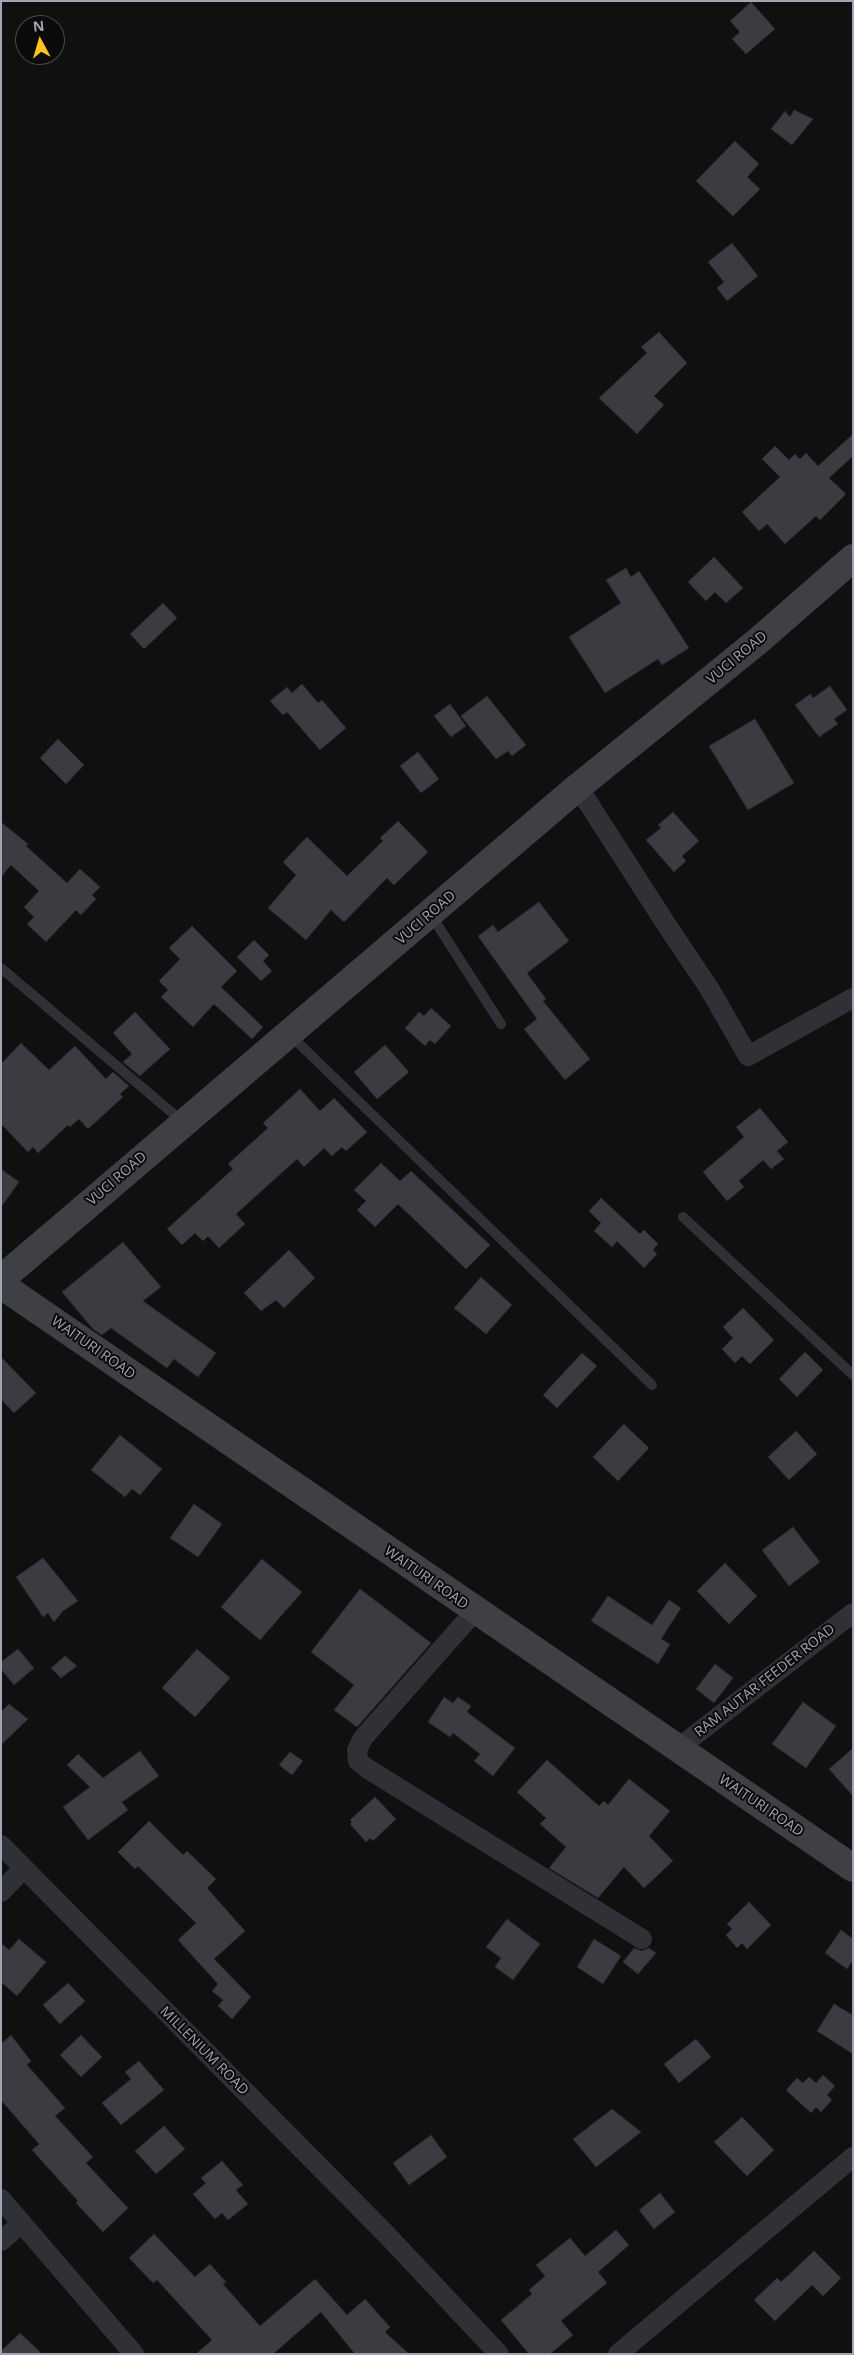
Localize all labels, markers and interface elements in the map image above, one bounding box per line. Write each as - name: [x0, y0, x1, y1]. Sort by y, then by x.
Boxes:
- north arrow: [15, 15, 65, 65]
- text: N: [32, 16, 45, 36]
- street label: VUCI ROAD: [703, 628, 771, 688]
- street label: VUCI ROAD: [393, 888, 459, 948]
- street label: VUCI ROAD: [84, 1149, 150, 1209]
- street label: WAITURI ROAD: [48, 1313, 138, 1383]
- street label: WAITURI ROAD: [381, 1543, 471, 1613]
- street label: RAM AUTAR FEEDER ROAD: [692, 1621, 838, 1741]
- street label: WAITURI ROAD: [716, 1772, 806, 1840]
- street label: MILLENIUM ROAD: [156, 2003, 252, 2099]

